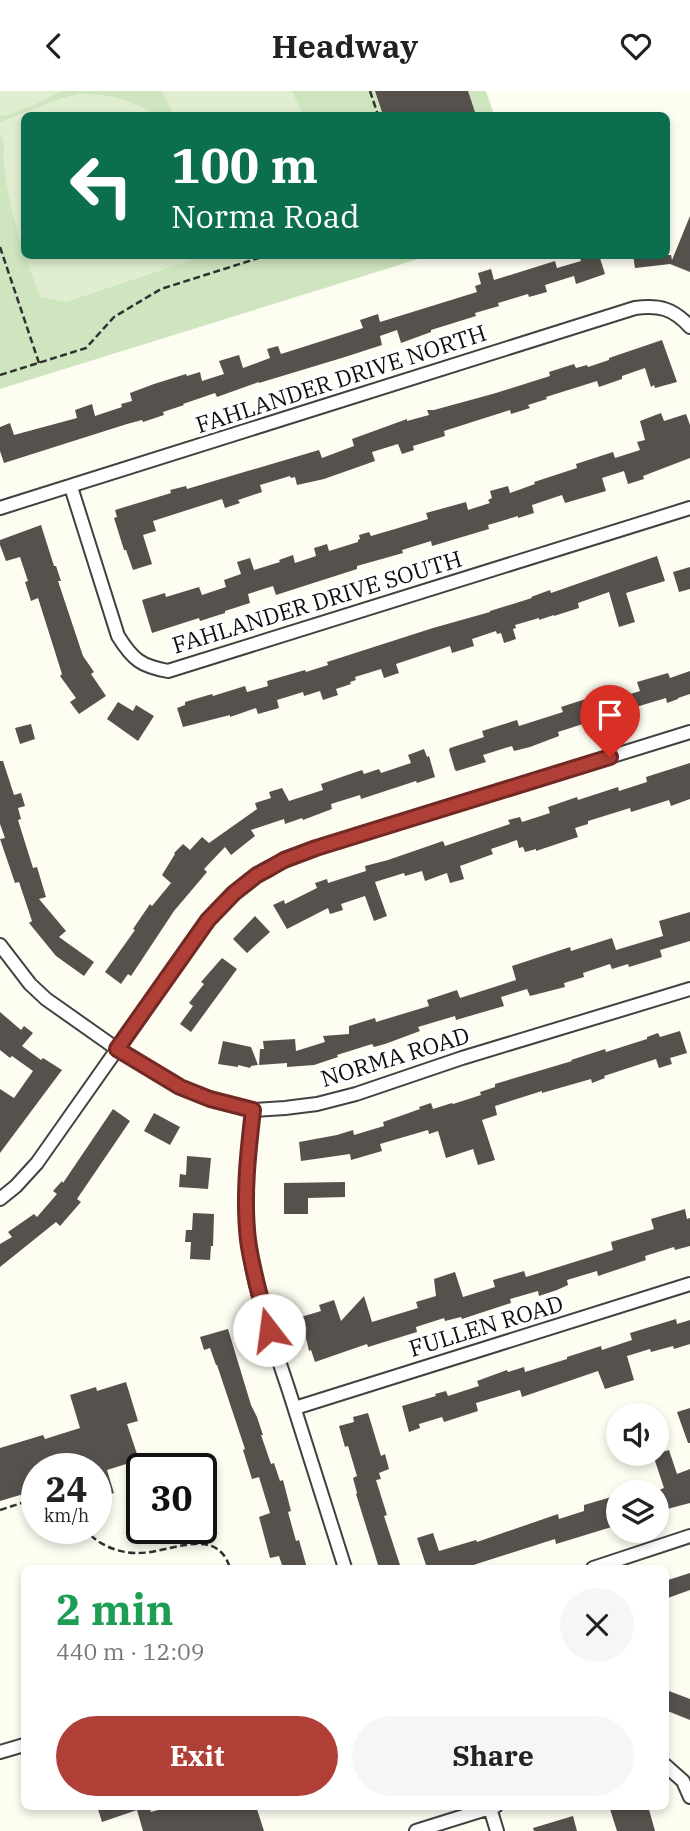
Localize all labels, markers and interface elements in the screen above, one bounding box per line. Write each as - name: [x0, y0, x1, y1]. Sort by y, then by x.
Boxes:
- text: Headway: [272, 25, 418, 67]
- icon: back: [35, 27, 73, 65]
- icon: heart: [617, 27, 655, 65]
- text: 100 m: [171, 133, 318, 196]
- icon: left: [56, 140, 147, 231]
- text: Norma Road: [171, 195, 360, 237]
- street label: FAHLANDER DRIVE NORTH: [192, 317, 490, 439]
- street label: FAHLANDER DRIVE SOUTH: [168, 543, 465, 659]
- pin: [580, 685, 640, 757]
- icon: arrive: [591, 696, 629, 734]
- street label: NORMA ROAD: [317, 1019, 473, 1093]
- street label: FULLEN ROAD: [405, 1287, 566, 1363]
- position arrow: [232, 1293, 306, 1367]
- map controls: [606, 1403, 669, 1543]
- button: sound: [606, 1403, 669, 1466]
- speed limit sign: 30: [126, 1453, 217, 1544]
- text: 24: [45, 1466, 88, 1512]
- button: layers: [606, 1480, 669, 1543]
- text: km/h: [44, 1504, 89, 1527]
- text: 2 min: [56, 1582, 174, 1637]
- button: close: [560, 1588, 634, 1662]
- text: 440 m · 12:09: [56, 1636, 205, 1666]
- button: Exit: [56, 1716, 338, 1796]
- button: Share: [352, 1716, 634, 1796]

